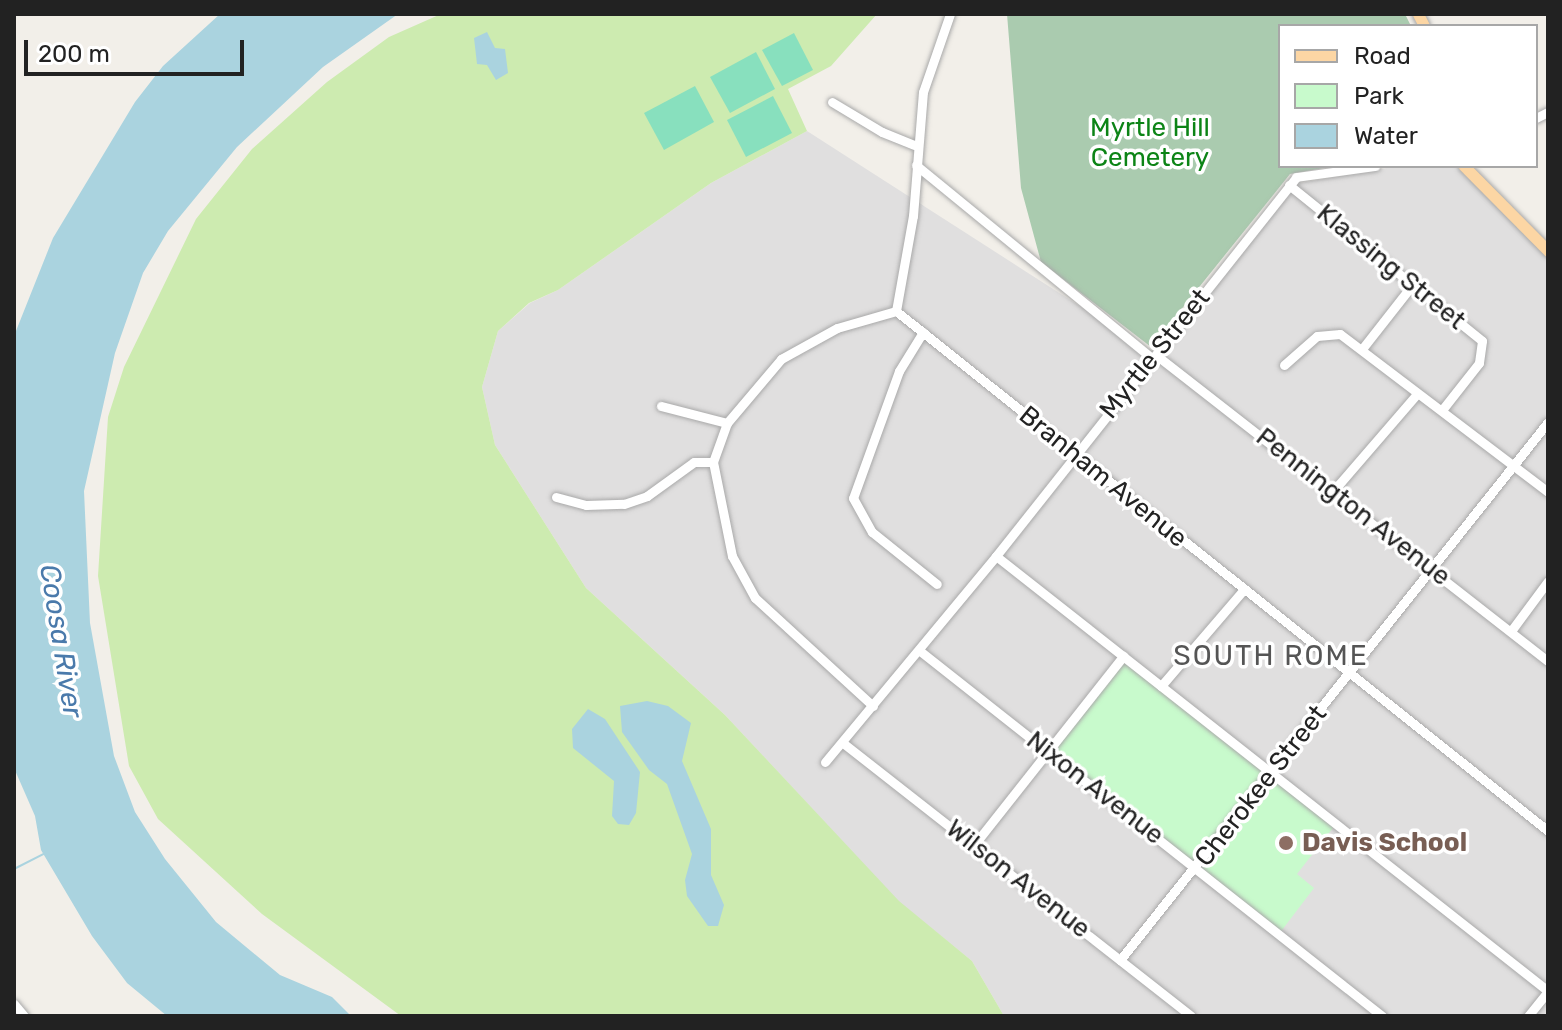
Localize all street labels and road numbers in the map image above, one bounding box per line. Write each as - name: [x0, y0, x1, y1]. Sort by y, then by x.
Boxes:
- street label: Klassing Street: [1310, 198, 1472, 336]
- street label: Myrtle Street: [1093, 283, 1217, 425]
- street label: Branham Avenue: [1012, 399, 1194, 555]
- street label: Pennington Avenue: [1249, 421, 1457, 593]
- street label: Cherokee Street: [1188, 699, 1334, 873]
- street label: Nixon Avenue: [1020, 725, 1170, 851]
- street label: Wilson Avenue: [940, 813, 1096, 945]

